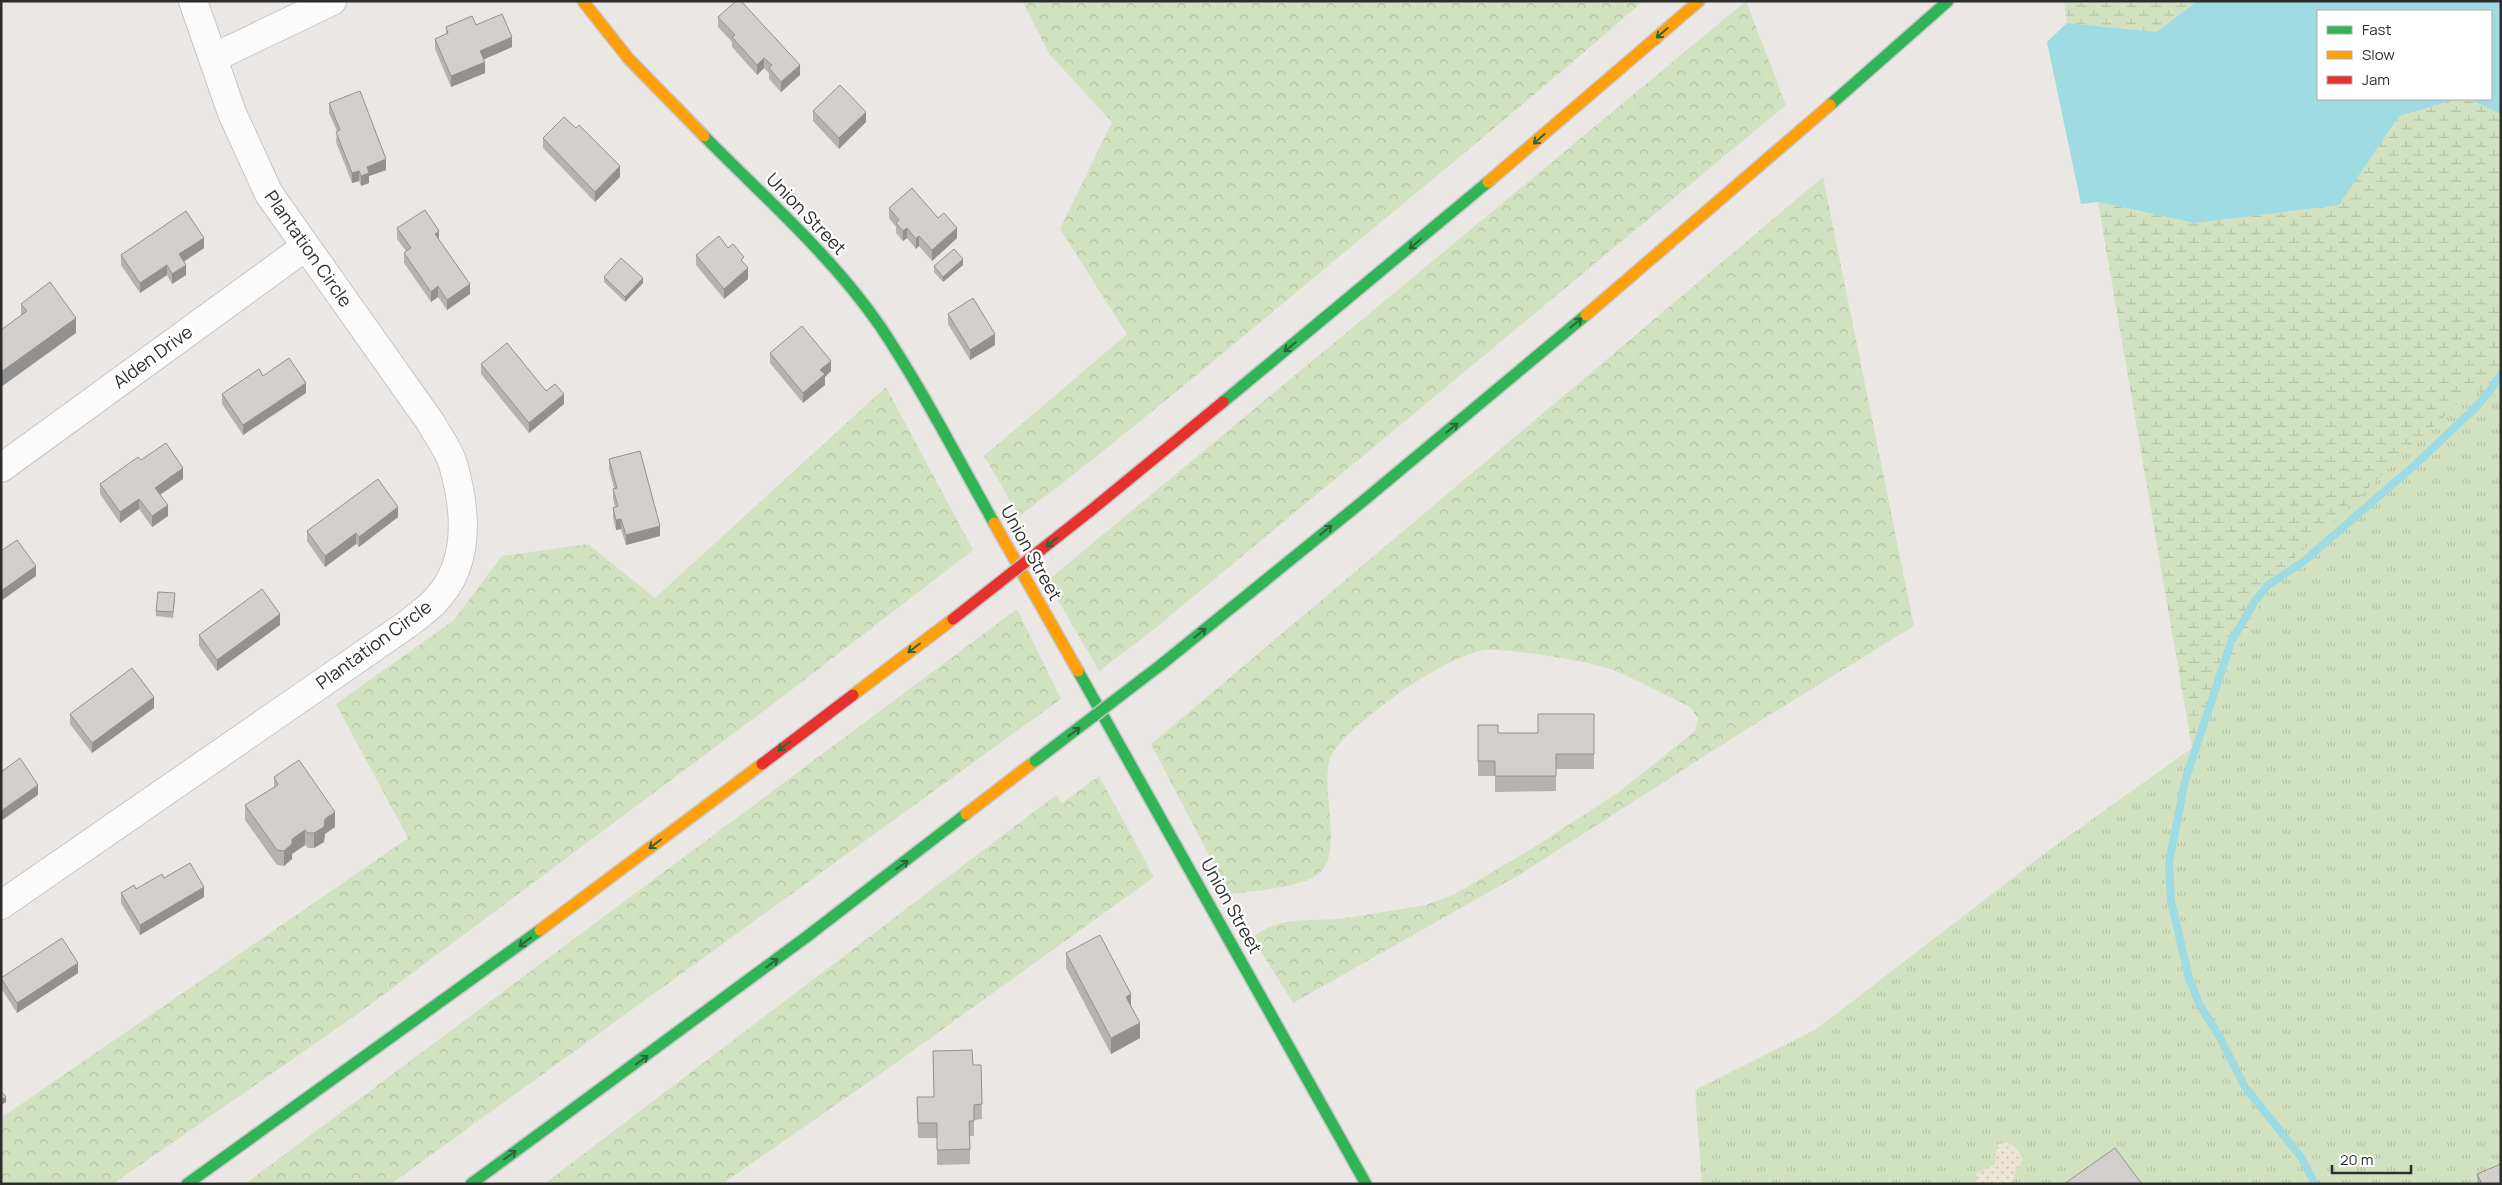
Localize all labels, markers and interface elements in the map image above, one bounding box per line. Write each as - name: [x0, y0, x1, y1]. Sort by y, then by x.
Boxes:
- legend: [2317, 10, 2492, 100]
- text: Fast: [2362, 19, 2391, 40]
- one-way arrow: [1656, 27, 1669, 39]
- text: Slow: [2362, 44, 2395, 65]
- text: Jam: [2362, 69, 2390, 90]
- one-way arrow: [1533, 133, 1546, 144]
- street label: Union Street: [761, 167, 852, 260]
- street label: Plantation Circle: [260, 185, 358, 311]
- one-way arrow: [1409, 238, 1422, 249]
- one-way arrow: [1570, 318, 1583, 329]
- street label: Alden Drive: [108, 319, 197, 393]
- one-way arrow: [1283, 342, 1296, 353]
- one-way arrow: [1445, 422, 1458, 433]
- street label: Union Street: [996, 501, 1068, 604]
- one-way arrow: [1319, 525, 1332, 536]
- one-way arrow: [1045, 537, 1058, 548]
- street label: Plantation Circle: [311, 594, 436, 694]
- one-way arrow: [1193, 628, 1206, 639]
- one-way arrow: [908, 643, 921, 654]
- one-way arrow: [1067, 727, 1081, 737]
- one-way arrow: [778, 741, 791, 752]
- one-way arrow: [649, 839, 662, 850]
- street label: Union Street: [1196, 854, 1268, 957]
- one-way arrow: [895, 859, 908, 870]
- one-way arrow: [518, 936, 532, 947]
- one-way arrow: [765, 957, 778, 968]
- one-way arrow: [635, 1054, 648, 1065]
- scale bar: [2332, 1142, 2411, 1174]
- text: 20 m: [2340, 1149, 2373, 1170]
- one-way arrow: [503, 1150, 517, 1160]

